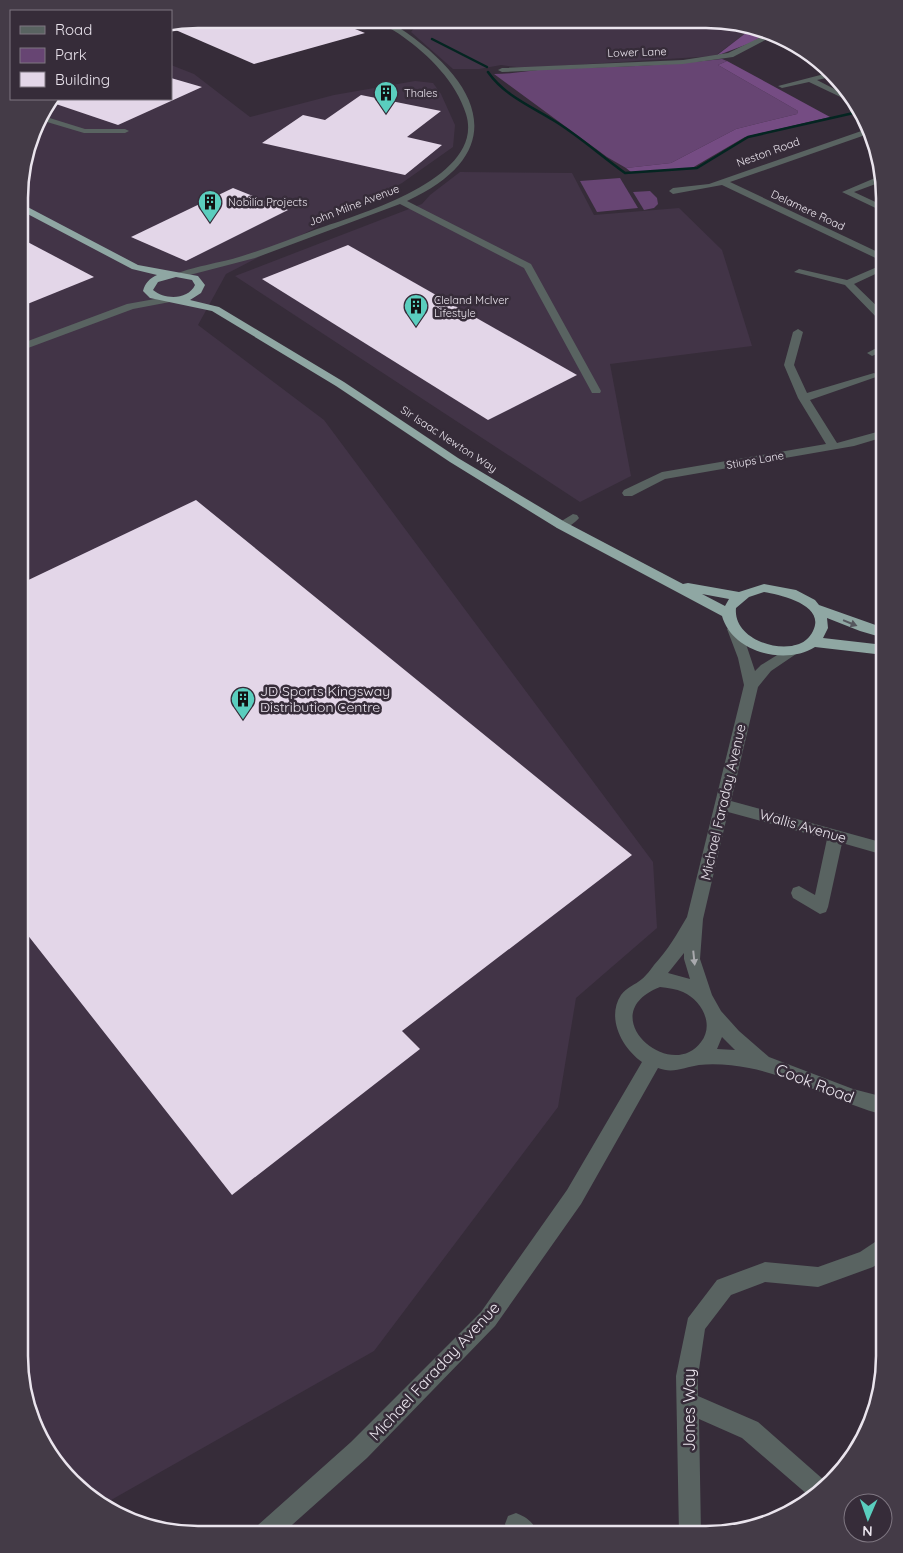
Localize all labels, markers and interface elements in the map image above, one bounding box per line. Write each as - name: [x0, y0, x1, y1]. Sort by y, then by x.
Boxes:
- legend: [10, 10, 172, 100]
- text: Road: [55, 20, 92, 39]
- street label: Lower Lane: [607, 44, 667, 60]
- text: Park: [55, 45, 87, 64]
- text: Building: [55, 70, 110, 89]
- building icon: Thales: [373, 80, 399, 114]
- place label: Thales: [404, 86, 437, 100]
- street label: Neston Road: [734, 134, 802, 170]
- street label: John Milne Avenue: [307, 181, 401, 229]
- street label: Delamere Road: [769, 187, 847, 233]
- building icon: Nobilia Projects: [197, 189, 223, 223]
- place label: Nobilia Projects: [228, 195, 307, 209]
- building icon: Cleland McIver Lifestyle: [403, 293, 429, 327]
- place label: Cleland McIver Lifestyle: [434, 293, 510, 320]
- street label: Sir Isaac Newton Way: [398, 403, 500, 475]
- street label: Stiups Lane: [725, 448, 785, 472]
- one-way arrow: [843, 619, 858, 627]
- place label: JD Sports Kingsway Distribution Centre: [260, 682, 390, 716]
- building icon: JD Sports Kingsway Distribution Centre: [230, 686, 256, 720]
- street label: Michael Faraday Avenue: [696, 722, 750, 882]
- street label: Wallis Avenue: [757, 805, 849, 847]
- one-way arrow: [690, 951, 698, 967]
- street label: Cook Road: [773, 1059, 857, 1107]
- street label: Michael Faraday Avenue: [364, 1297, 504, 1445]
- street label: Jones Way: [679, 1368, 699, 1452]
- north arrow: [843, 1493, 893, 1543]
- text: N: [862, 1522, 873, 1540]

